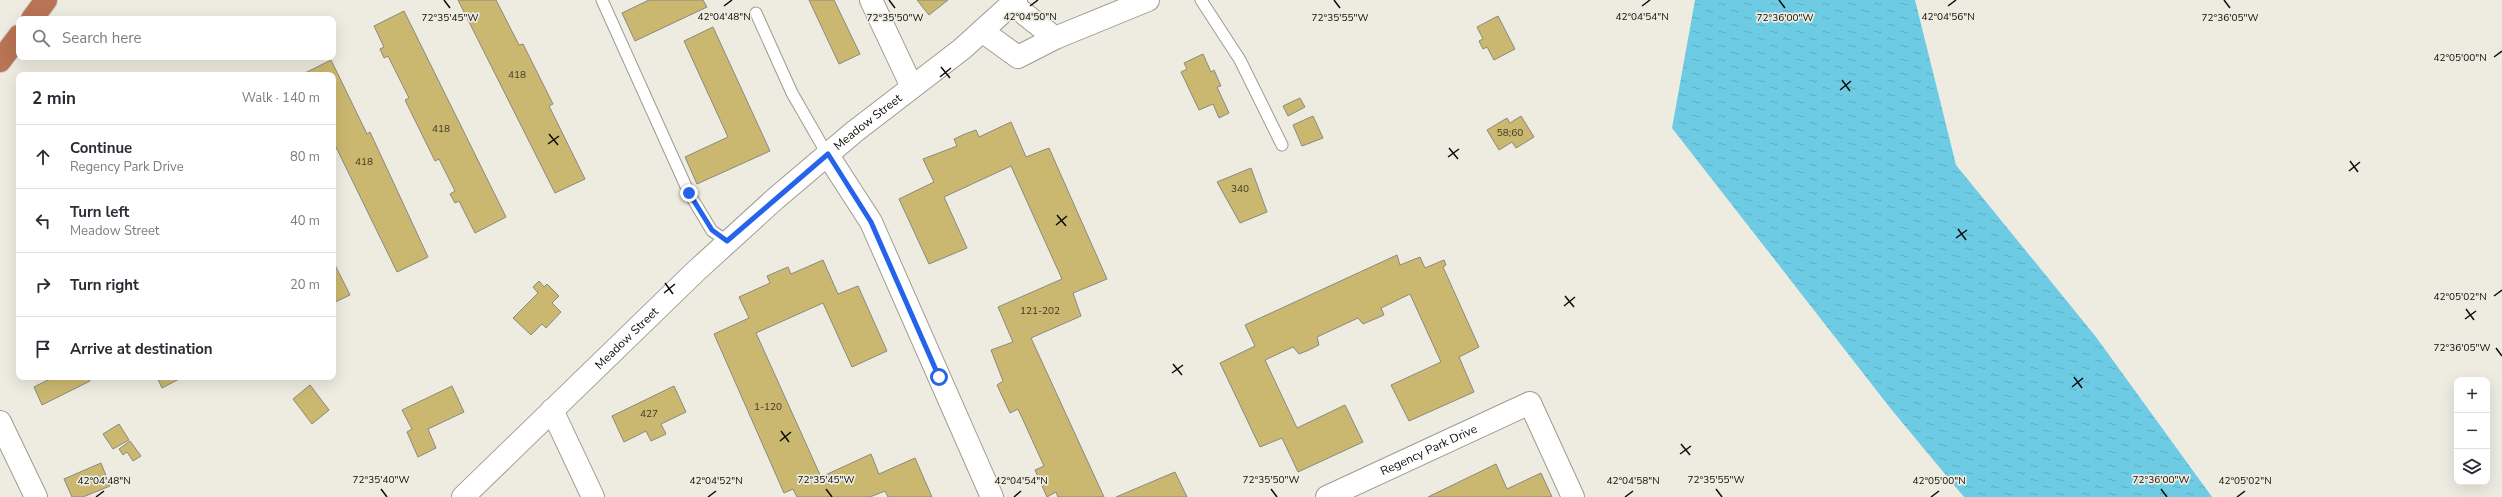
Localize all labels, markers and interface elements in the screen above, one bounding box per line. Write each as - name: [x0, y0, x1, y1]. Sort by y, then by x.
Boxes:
- text: 42°04'48"N: [697, 10, 751, 24]
- text: 42°04'50"N: [1003, 10, 1057, 24]
- text: 42°04'54"N: [1615, 10, 1669, 24]
- text: 42°04'56"N: [1921, 10, 1975, 24]
- text: 72°35'45"W: [422, 11, 478, 25]
- text: 72°35'50"W: [867, 11, 923, 25]
- text: 72°35'55"W: [1312, 11, 1368, 25]
- text: 72°36'00"W: [1757, 11, 1813, 25]
- text: 72°36'05"W: [2202, 11, 2258, 25]
- search box: [16, 16, 336, 60]
- icon: search: [30, 27, 52, 49]
- text: Search here: [62, 28, 142, 48]
- text: 42°05'00"N: [2433, 51, 2487, 65]
- house number: 418: [508, 68, 526, 82]
- text: 2 min: [32, 87, 76, 110]
- text: Walk · 140 m: [242, 89, 320, 107]
- street label: Meadow Street: [830, 90, 906, 154]
- house number: 418: [432, 122, 450, 136]
- house number: 58;60: [1497, 126, 1523, 140]
- text: Continue: [70, 138, 132, 158]
- icon: ahead: [32, 146, 54, 168]
- text: 80 m: [290, 148, 320, 166]
- house number: 418: [355, 155, 373, 169]
- text: Regency Park Drive: [70, 158, 184, 176]
- house number: 340: [1231, 182, 1249, 196]
- route end: [680, 184, 698, 202]
- text: Turn left: [70, 202, 129, 222]
- icon: left: [32, 210, 54, 232]
- text: 40 m: [290, 212, 320, 230]
- text: Meadow Street: [70, 222, 159, 240]
- icon: right: [32, 274, 54, 296]
- text: Turn right: [70, 275, 139, 295]
- text: 20 m: [290, 276, 320, 294]
- text: 42°05'02"N: [2433, 290, 2487, 304]
- street label: Meadow Street: [591, 303, 662, 373]
- house number: 121-202: [1020, 304, 1060, 318]
- icon: arrive: [32, 338, 54, 360]
- text: Arrive at destination: [70, 339, 213, 359]
- text: 72°36'05"W: [2434, 341, 2490, 355]
- route start: [930, 368, 948, 386]
- map controls: [2454, 377, 2490, 485]
- button: +: [2454, 377, 2490, 413]
- house number: 1-120: [754, 400, 782, 414]
- house number: 427: [640, 407, 658, 421]
- button: −: [2454, 413, 2490, 449]
- street label: Regency Park Drive: [1378, 421, 1480, 479]
- button: layers: [2454, 449, 2490, 485]
- text: 72°35'40"W: [353, 473, 409, 487]
- text: 72°35'45"W: [798, 473, 854, 487]
- text: 72°35'50"W: [1243, 473, 1299, 487]
- text: 72°35'55"W: [1688, 473, 1744, 487]
- text: 72°36'00"W: [2133, 473, 2189, 487]
- text: 42°04'48"N: [77, 474, 131, 488]
- text: 42°04'52"N: [689, 474, 743, 488]
- text: 42°04'54"N: [994, 474, 1048, 488]
- text: 42°04'58"N: [1606, 474, 1660, 488]
- text: 42°05'00"N: [1912, 474, 1966, 488]
- text: 42°05'02"N: [2218, 474, 2272, 488]

